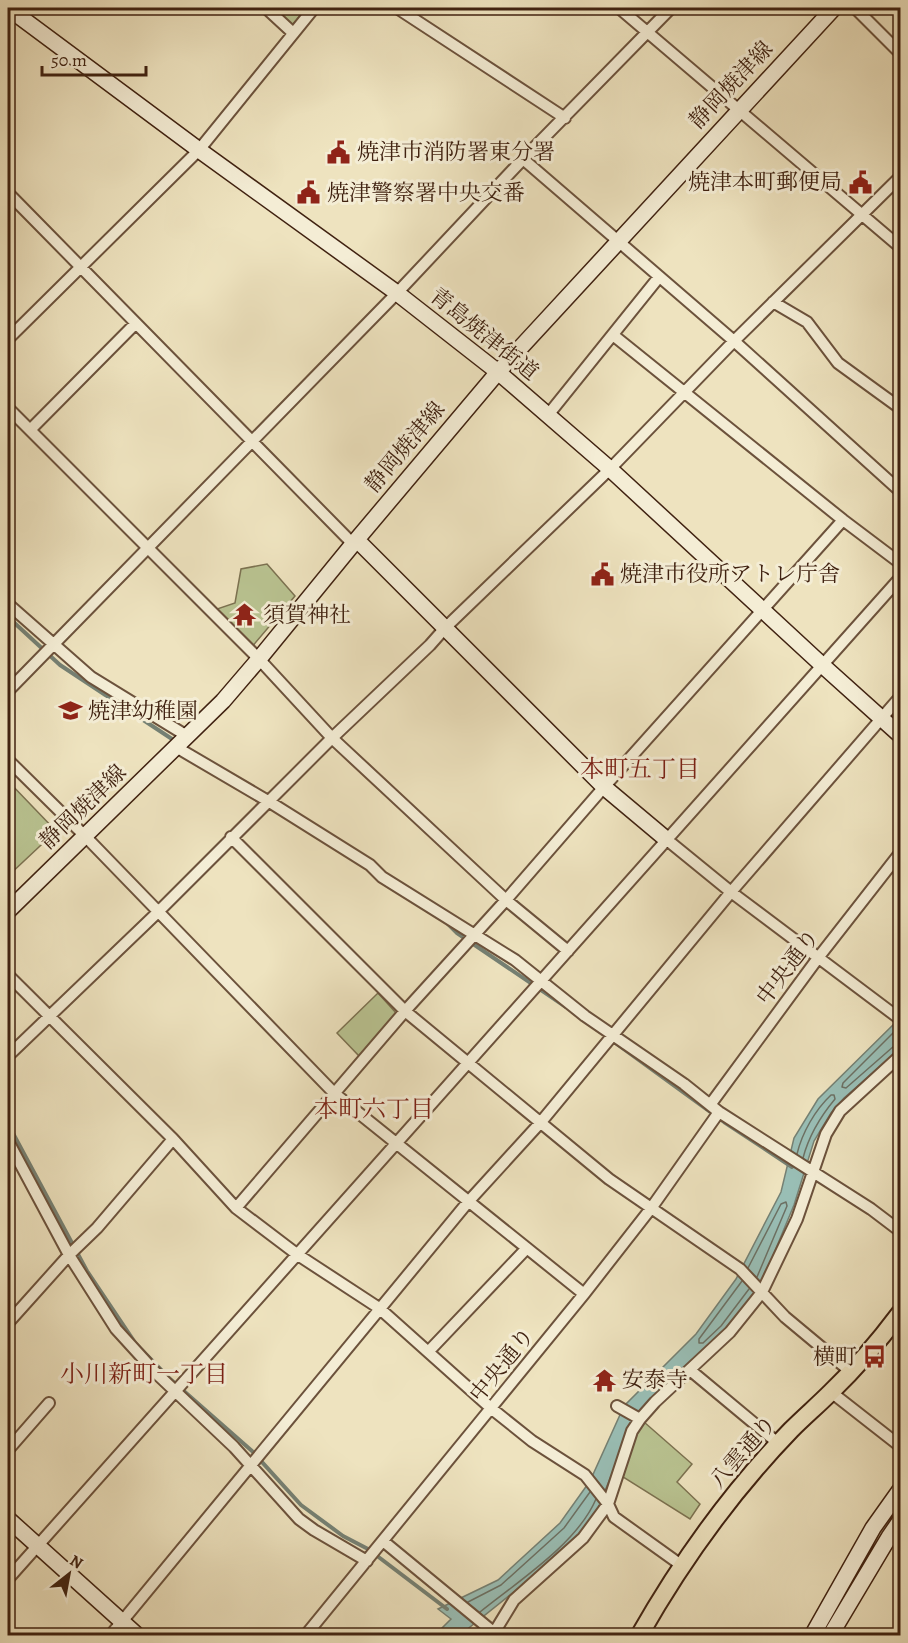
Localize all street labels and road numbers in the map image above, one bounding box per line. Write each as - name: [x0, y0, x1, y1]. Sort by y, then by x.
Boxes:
- street label: 静岡焼津線: [683, 35, 779, 135]
- street label: 青島焼津街道: [423, 281, 545, 387]
- street label: 静岡焼津線: [358, 395, 452, 499]
- street label: 静岡焼津線: [33, 758, 133, 856]
- street label: 中央通り: [750, 923, 826, 1011]
- street label: 中央通り: [463, 1321, 541, 1409]
- street label: 八雲通り: [703, 1409, 783, 1495]

